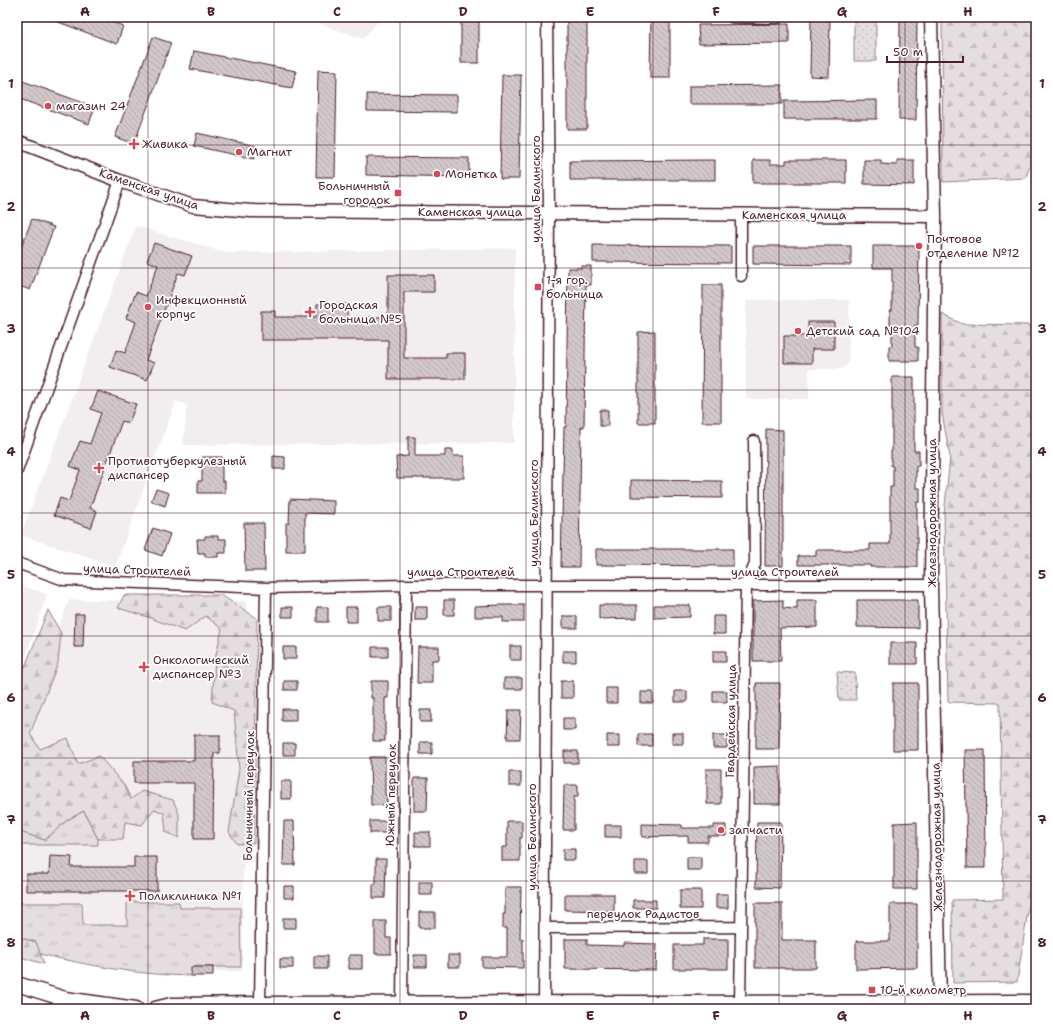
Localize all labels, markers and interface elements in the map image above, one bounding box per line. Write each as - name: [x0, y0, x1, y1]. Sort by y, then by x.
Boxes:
- text: A: [80, 3, 90, 20]
- text: B: [207, 3, 215, 20]
- text: C: [333, 3, 341, 20]
- text: D: [458, 3, 468, 20]
- text: E: [586, 3, 595, 20]
- text: F: [712, 3, 720, 20]
- text: G: [837, 3, 848, 20]
- text: H: [963, 3, 973, 20]
- scale bar: [887, 38, 963, 64]
- text: 50 m: [893, 44, 923, 60]
- text: 1: [8, 75, 14, 92]
- text: 1: [1039, 75, 1045, 92]
- place label: магазин 24: [56, 98, 126, 114]
- marker: магазин 24: [43, 101, 53, 111]
- street label: улица Белинского: [528, 135, 544, 243]
- place label: Живика: [142, 136, 189, 152]
- marker: Живика: [129, 139, 139, 149]
- place label: Магнит: [247, 144, 293, 160]
- marker: Магнит: [234, 147, 244, 157]
- street label: Каменская улица: [97, 164, 201, 214]
- place label: Монетка: [445, 166, 498, 182]
- marker: Монетка: [432, 169, 442, 179]
- place label: Больничный городок: [318, 178, 391, 208]
- marker: Больничный городок: [393, 188, 403, 198]
- text: 2: [6, 198, 16, 215]
- text: 2: [1037, 198, 1047, 215]
- street label: Каменская улица: [418, 204, 523, 220]
- street label: Каменская улица: [742, 207, 847, 223]
- place label: Почтовое отделение №12: [927, 231, 1020, 261]
- marker: Почтовое отделение №12: [914, 241, 924, 251]
- place label: 1-я гор. больница: [546, 272, 603, 302]
- marker: 1-я гор. больница: [533, 282, 543, 292]
- place label: Инфекционный корпус: [156, 292, 247, 322]
- place label: Городская больница №5: [319, 297, 402, 327]
- marker: Инфекционный корпус: [143, 302, 153, 312]
- marker: Городская больница №5: [304, 306, 316, 318]
- text: 3: [6, 320, 16, 337]
- text: 3: [1037, 320, 1047, 337]
- place label: Детский сад №104: [806, 323, 920, 339]
- marker: Детский сад №104: [793, 326, 803, 336]
- street label: Железнодорожная улица: [924, 438, 940, 588]
- text: 4: [6, 443, 16, 460]
- text: 4: [1037, 443, 1047, 460]
- place label: Противотуберкулезный диспансер: [108, 453, 247, 483]
- street label: улица Белинского: [526, 459, 542, 567]
- marker: Противотуберкулезный диспансер: [93, 462, 105, 474]
- street label: улица Строителей: [83, 560, 191, 580]
- street label: улица Строителей: [407, 564, 515, 580]
- street label: улица Строителей: [731, 564, 839, 580]
- text: 5: [7, 566, 15, 583]
- text: 5: [1038, 566, 1046, 583]
- place label: Онкологический диспансер №3: [153, 652, 249, 682]
- marker: Онкологический диспансер №3: [138, 661, 150, 673]
- street label: Гвардейская улица: [722, 664, 740, 778]
- text: 6: [6, 689, 16, 706]
- text: 6: [1037, 689, 1047, 706]
- street label: Больничный переулок: [240, 730, 258, 861]
- street label: Южный переулок: [382, 743, 400, 846]
- street label: Железнодорожная улица: [928, 762, 946, 912]
- street label: улица Белинского: [524, 783, 540, 891]
- text: 7: [6, 811, 16, 828]
- text: 7: [1037, 811, 1047, 828]
- place label: запчасти: [729, 822, 783, 838]
- marker: запчасти: [716, 825, 726, 835]
- place label: Поликлиника №1: [139, 888, 242, 904]
- marker: Поликлиника №1: [124, 890, 136, 902]
- street label: переулок Радистов: [587, 906, 699, 922]
- text: 8: [6, 934, 16, 951]
- text: 8: [1037, 934, 1047, 951]
- place label: 10-й километр: [880, 982, 966, 998]
- marker: 10-й километр: [867, 985, 877, 995]
- text: A: [80, 1007, 90, 1024]
- text: B: [207, 1007, 215, 1024]
- text: C: [333, 1007, 341, 1024]
- text: D: [458, 1007, 468, 1024]
- text: E: [586, 1007, 595, 1024]
- text: F: [712, 1007, 720, 1024]
- text: G: [837, 1007, 848, 1024]
- text: H: [963, 1007, 973, 1024]

